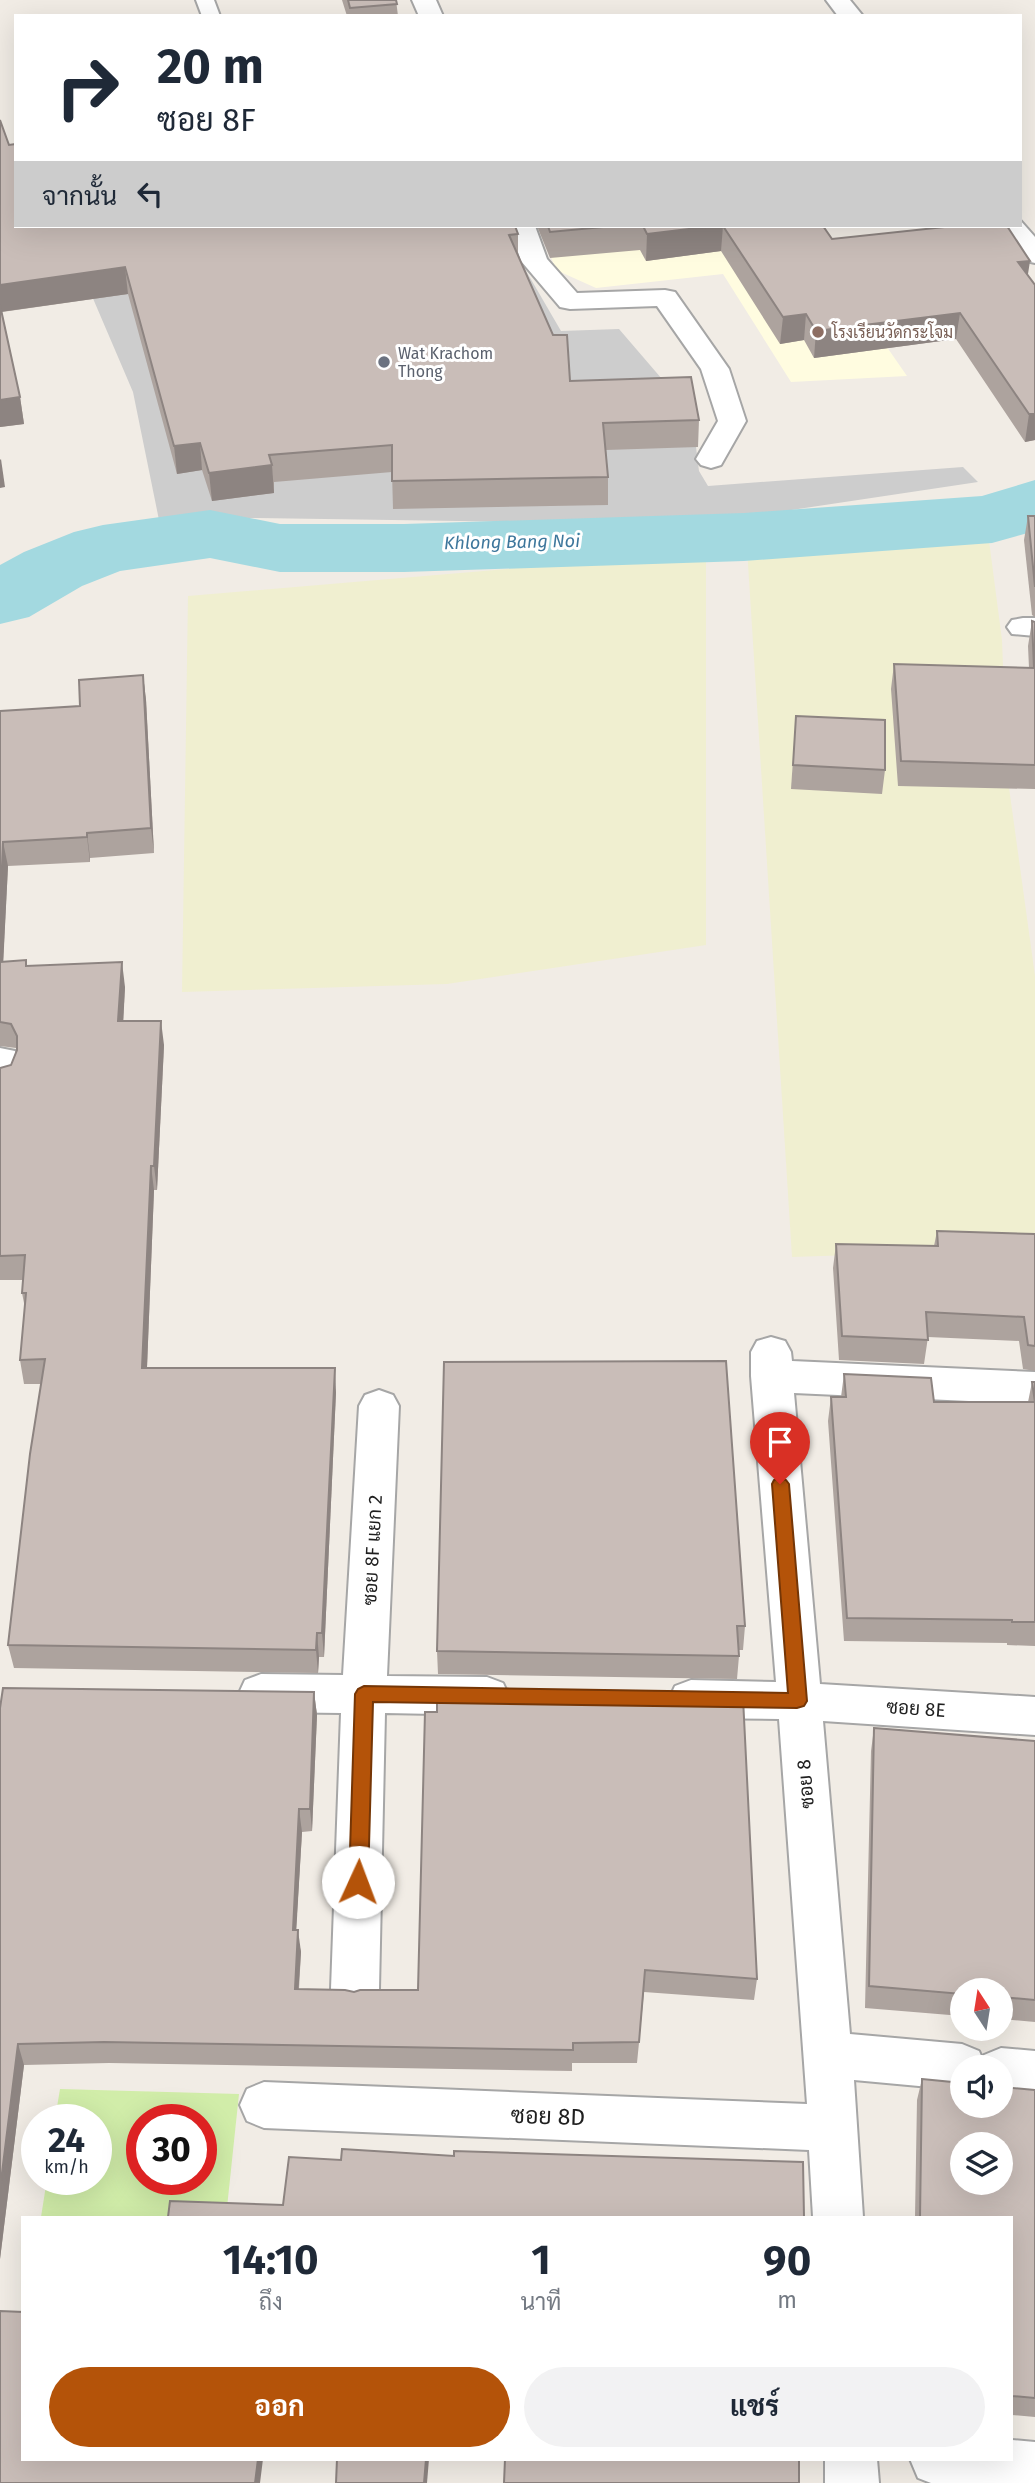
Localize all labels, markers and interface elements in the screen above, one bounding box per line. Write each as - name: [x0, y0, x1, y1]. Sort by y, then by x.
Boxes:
- text: 20 m: [157, 37, 264, 96]
- icon: right: [42, 42, 133, 133]
- text: ซอย 8F: [157, 101, 256, 139]
- icon: left: [131, 175, 169, 213]
- text: จากนั้น: [42, 181, 117, 212]
- place label: โรงเรียนวัดกระโจม: [831, 321, 953, 342]
- marker: โรงเรียนวัดกระโจม: [810, 324, 826, 340]
- place label: Wat Krachom Thong: [398, 344, 493, 381]
- marker: Wat Krachom Thong: [376, 354, 392, 370]
- water label: Khlong Bang Noi: [444, 530, 580, 554]
- pin: [750, 1412, 810, 1484]
- icon: arrive: [761, 1423, 799, 1461]
- street label: ซอย 8F แยก 2: [358, 1494, 387, 1606]
- street label: ซอย 8E: [886, 1695, 946, 1722]
- street label: ซอย 8: [792, 1758, 819, 1809]
- position arrow: [321, 1845, 395, 1919]
- north arrow: [950, 1978, 1013, 2040]
- map controls: [950, 1978, 1013, 2195]
- button: sound: [950, 2055, 1013, 2118]
- street label: ซอย 8D: [510, 2101, 586, 2131]
- speed limit sign: 30: [126, 2104, 217, 2195]
- text: 24: [48, 2119, 85, 2161]
- button: layers: [950, 2132, 1013, 2195]
- text: km/h: [44, 2156, 89, 2178]
- text: 14:10: [223, 2235, 319, 2285]
- text: 1: [531, 2235, 551, 2285]
- text: 90: [763, 2236, 811, 2286]
- text: m: [777, 2286, 797, 2314]
- text: ถึง: [259, 2288, 283, 2316]
- text: นาที: [520, 2288, 561, 2316]
- button: ออก: [49, 2367, 510, 2447]
- button: แชร์: [524, 2367, 985, 2447]

